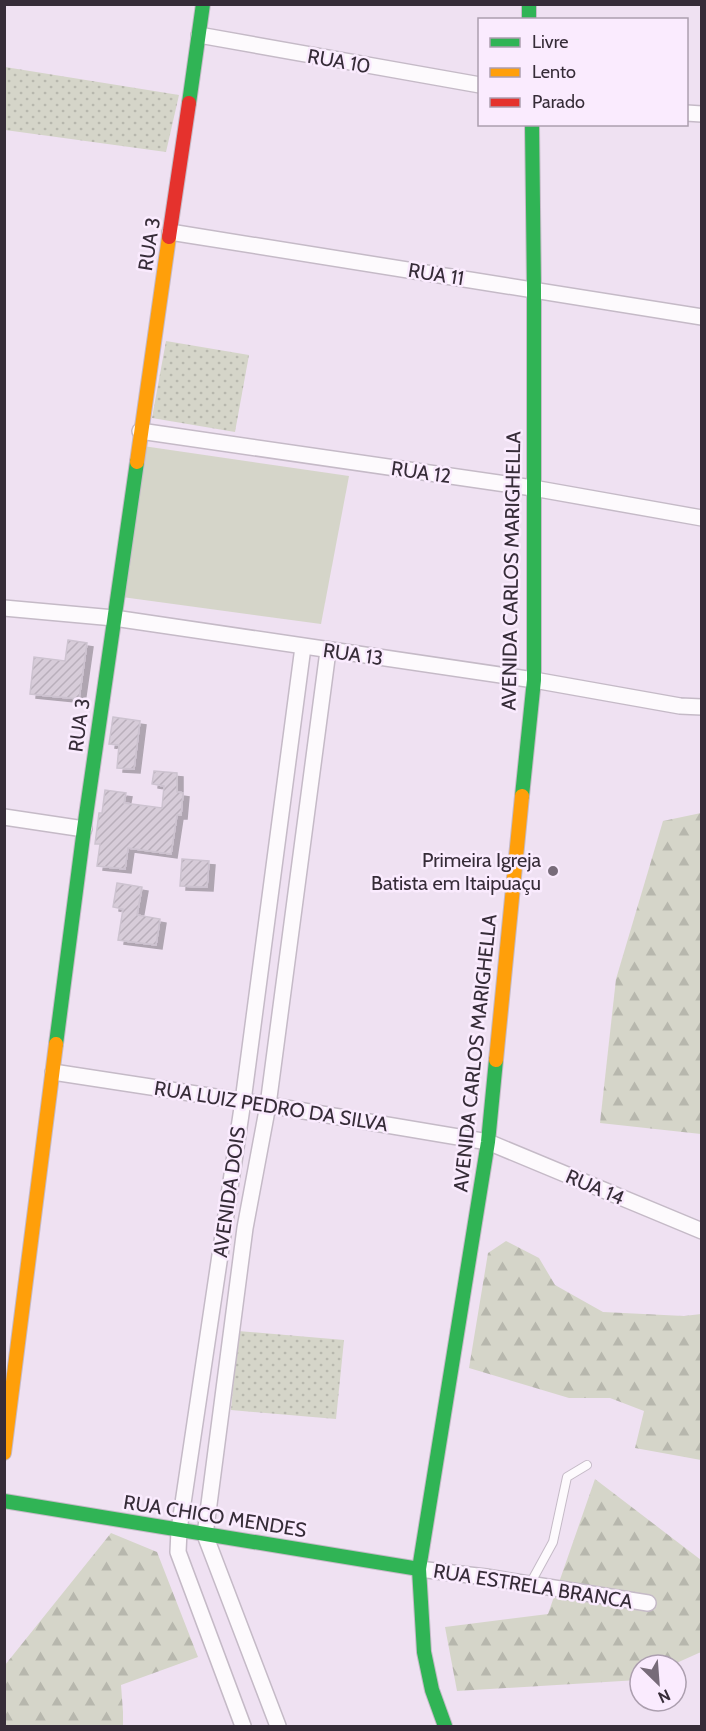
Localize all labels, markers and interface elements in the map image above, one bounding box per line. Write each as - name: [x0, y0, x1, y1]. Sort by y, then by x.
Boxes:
- legend: [478, 18, 688, 126]
- text: Livre: [532, 31, 568, 53]
- street label: RUA 10: [306, 44, 372, 78]
- text: Lento: [532, 61, 576, 83]
- text: Parado: [532, 91, 585, 113]
- street label: RUA 3: [133, 216, 165, 272]
- street label: RUA 11: [406, 258, 466, 290]
- street label: AVENIDA CARLOS MARIGHELLA: [497, 430, 525, 711]
- street label: RUA 12: [390, 456, 452, 488]
- street label: RUA 13: [321, 638, 385, 670]
- street label: RUA 3: [63, 697, 95, 753]
- place label: Primeira Igreja Batista em Itaipuaçu: [371, 848, 541, 895]
- marker: Primeira Igreja Batista em Itaipuaçu: [546, 864, 560, 878]
- street label: AVENIDA CARLOS MARIGHELLA: [448, 912, 502, 1193]
- street label: RUA LUIZ PEDRO DA SILVA: [152, 1076, 390, 1136]
- street label: AVENIDA DOIS: [208, 1125, 250, 1259]
- street label: RUA 14: [562, 1164, 628, 1210]
- street label: RUA CHICO MENDES: [122, 1490, 309, 1542]
- street label: RUA ESTRELA BRANCA: [432, 1558, 635, 1614]
- north arrow: [628, 1653, 688, 1713]
- text: N: [655, 1685, 673, 1707]

